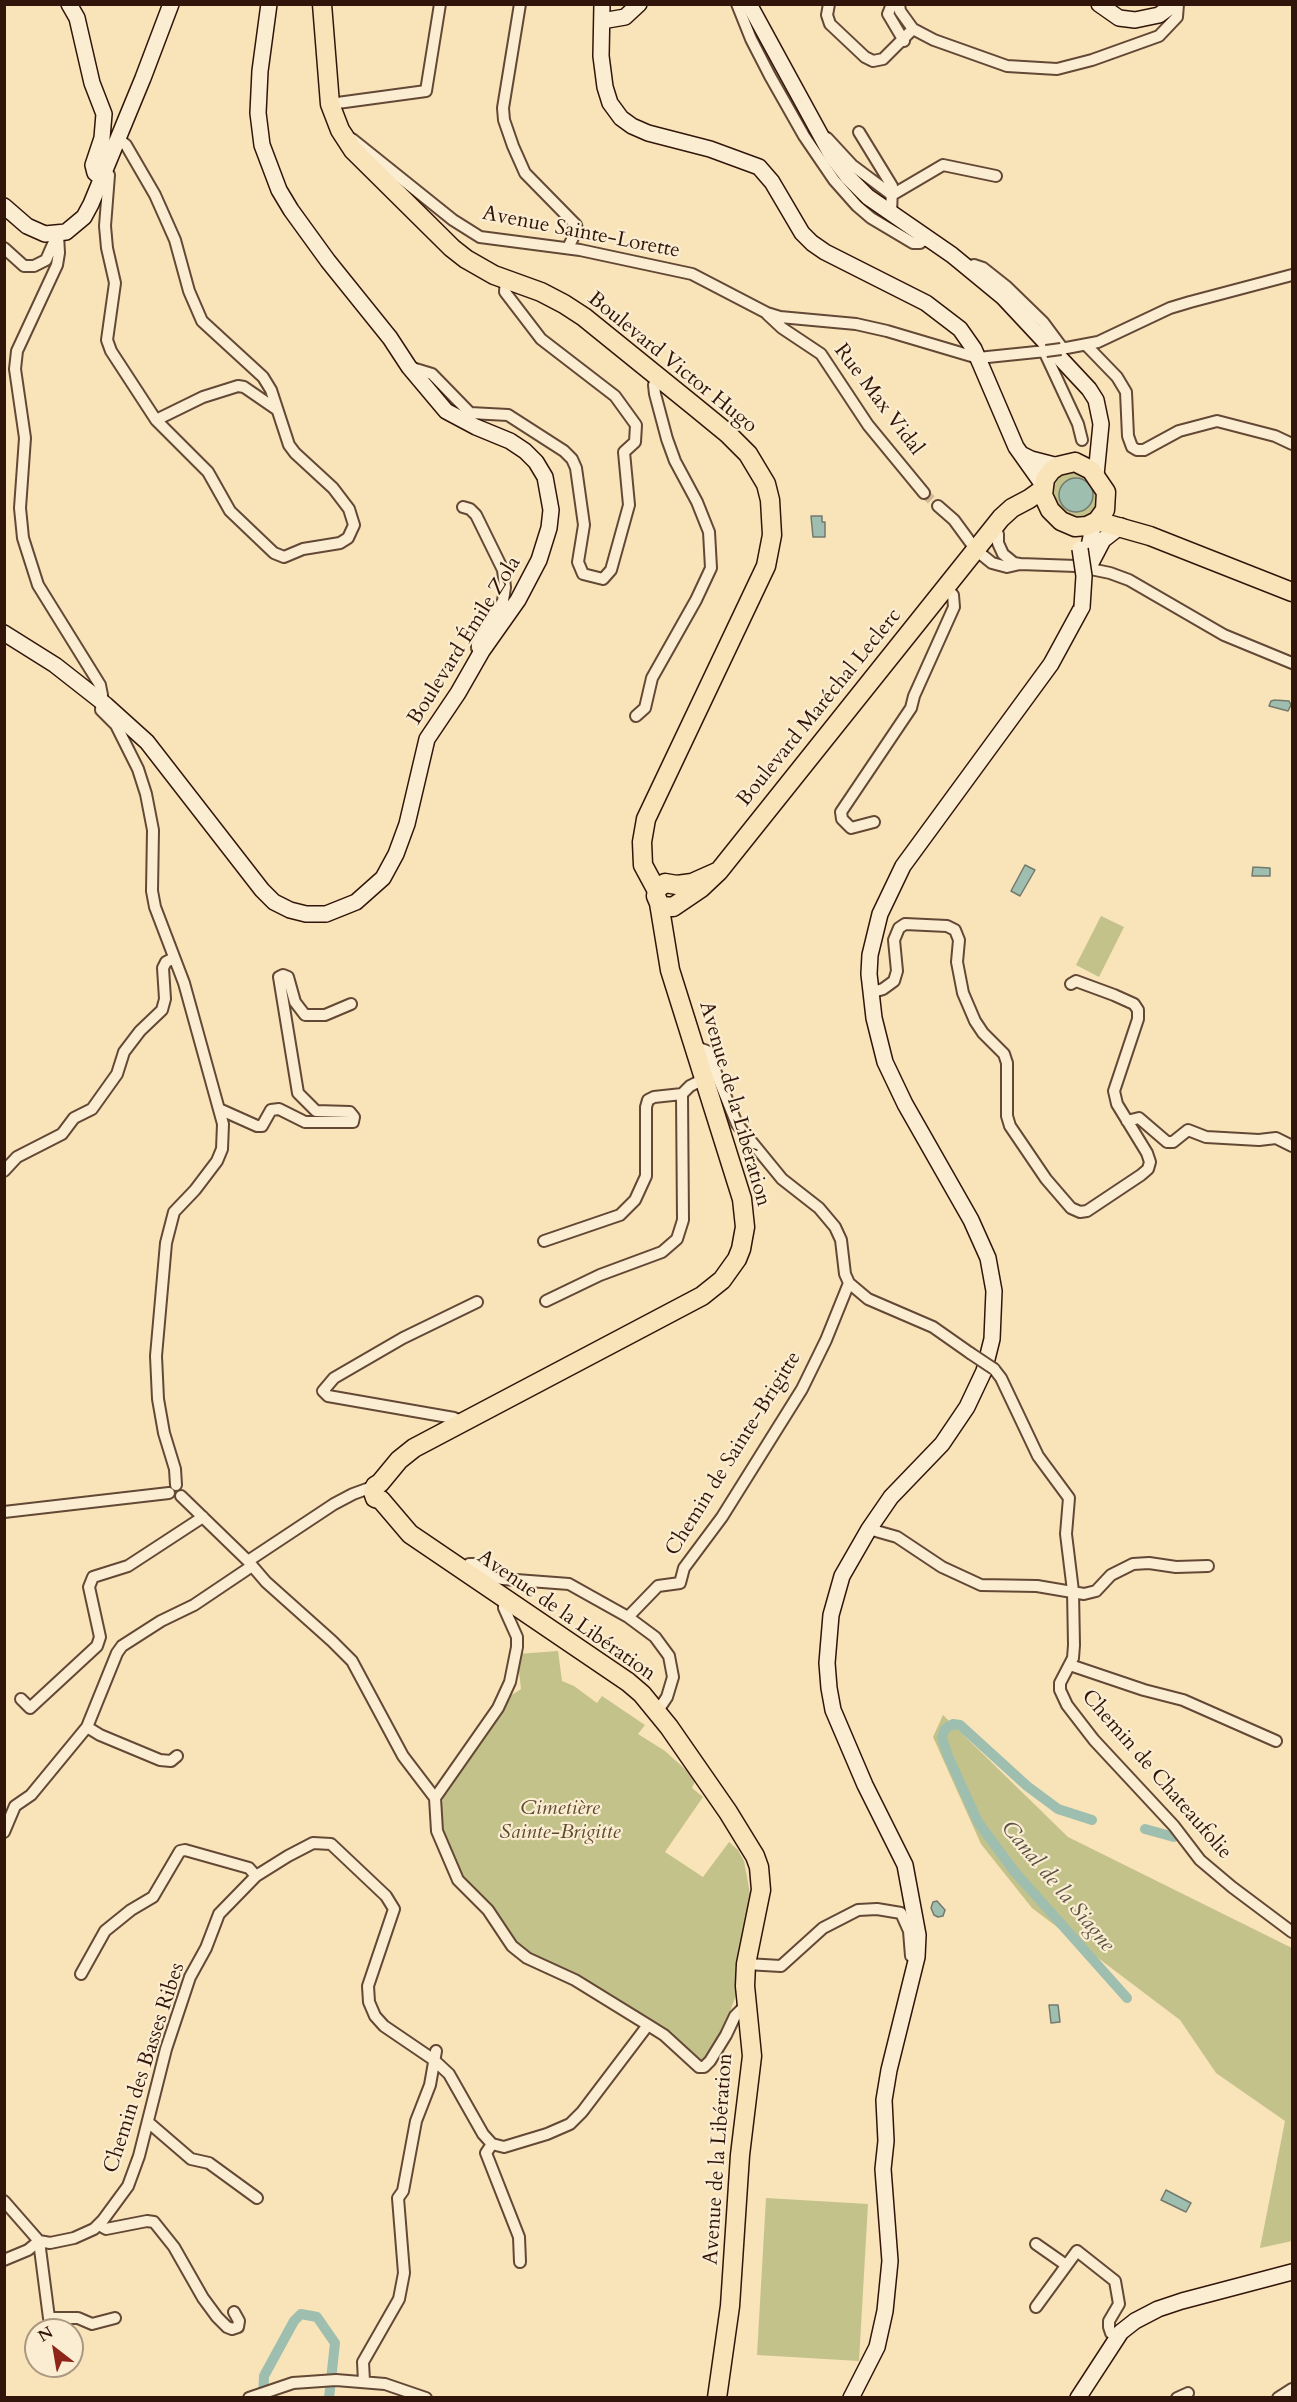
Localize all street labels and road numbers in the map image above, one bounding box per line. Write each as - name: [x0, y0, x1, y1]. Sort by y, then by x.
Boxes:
- street label: Avenue Sainte-Lorette: [480, 201, 682, 265]
- street label: Boulevard Victor Hugo: [582, 287, 762, 439]
- street label: Rue Max Vidal: [828, 339, 928, 461]
- street label: Boulevard Émile Zola: [403, 552, 527, 730]
- street label: Boulevard Maréchal Leclerc: [732, 604, 908, 812]
- street label: Avenue de la Libération: [693, 999, 775, 1209]
- street label: Chemin de Sainte-Brigitte: [661, 1347, 807, 1561]
- street label: Avenue de la Libération: [472, 1545, 660, 1687]
- street label: Chemin de Chateaufolie: [1075, 1685, 1237, 1865]
- street label: Chemin des Basses Ribes: [99, 1960, 191, 2176]
- street label: Avenue de la Libération: [699, 2052, 739, 2266]

